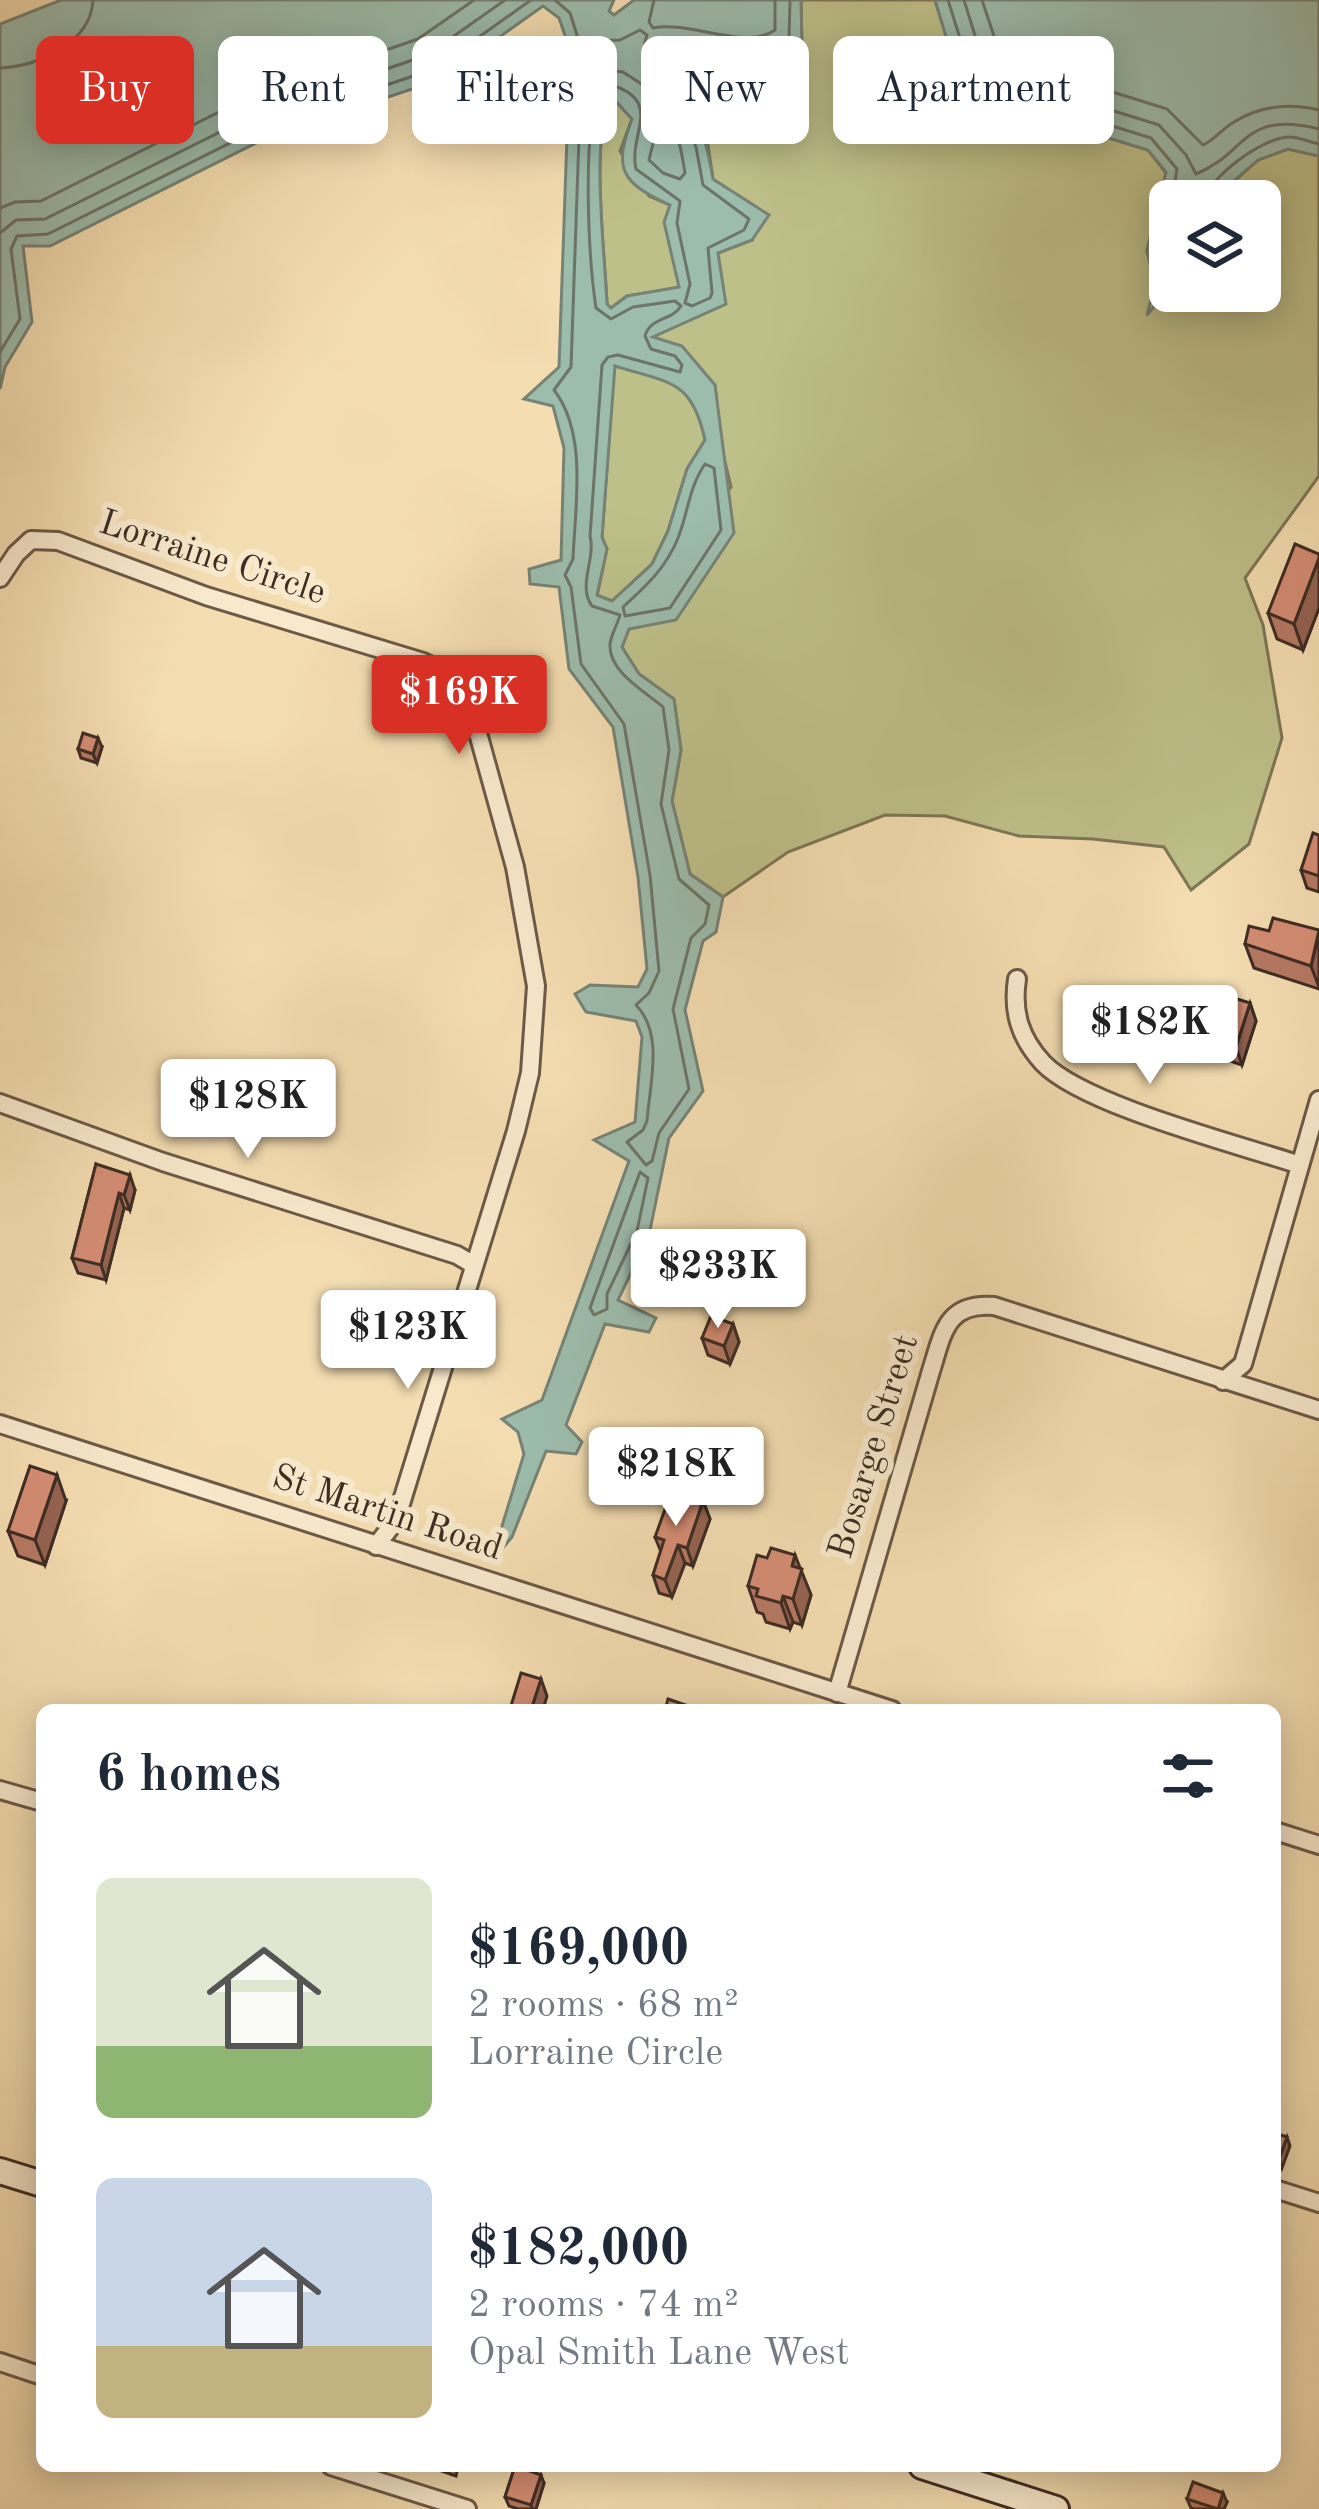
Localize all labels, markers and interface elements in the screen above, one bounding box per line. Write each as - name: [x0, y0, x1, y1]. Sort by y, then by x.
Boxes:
- chip: Buy: [36, 36, 194, 144]
- chip: Rent: [218, 36, 388, 144]
- chip: Filters: [412, 36, 617, 144]
- chip: New: [641, 36, 809, 144]
- chip: Apartment: [833, 36, 1114, 144]
- map controls: [1149, 180, 1281, 312]
- button: layers: [1149, 180, 1281, 312]
- street label: Lorraine Circle: [94, 505, 330, 613]
- pin: $169K: [375, 655, 543, 757]
- text: $169K: [399, 674, 519, 713]
- pin: $182K: [1066, 985, 1234, 1087]
- text: $182K: [1090, 1004, 1210, 1043]
- pin: $128K: [164, 1059, 332, 1161]
- text: $128K: [188, 1078, 308, 1117]
- pin: $233K: [634, 1229, 802, 1331]
- text: $233K: [658, 1248, 778, 1287]
- pin: $123K: [324, 1290, 492, 1392]
- text: $123K: [348, 1309, 468, 1348]
- street label: Bosarge Street: [824, 1331, 926, 1563]
- pin: $218K: [592, 1427, 760, 1529]
- text: $218K: [616, 1446, 736, 1485]
- street label: St Martin Road: [267, 1460, 507, 1568]
- icon: filters: [1155, 1743, 1221, 1809]
- text: 6 homes: [96, 1751, 281, 1802]
- text: $169,000: [468, 1925, 689, 1976]
- icon: home: [192, 1926, 336, 2070]
- text: 2 rooms · 68 m²: [468, 1986, 739, 2025]
- text: Lorraine Circle: [468, 2034, 723, 2073]
- text: $182,000: [468, 2225, 689, 2276]
- icon: home: [192, 2226, 336, 2370]
- text: 2 rooms · 74 m²: [468, 2286, 739, 2325]
- text: Opal Smith Lane West: [468, 2334, 849, 2373]

